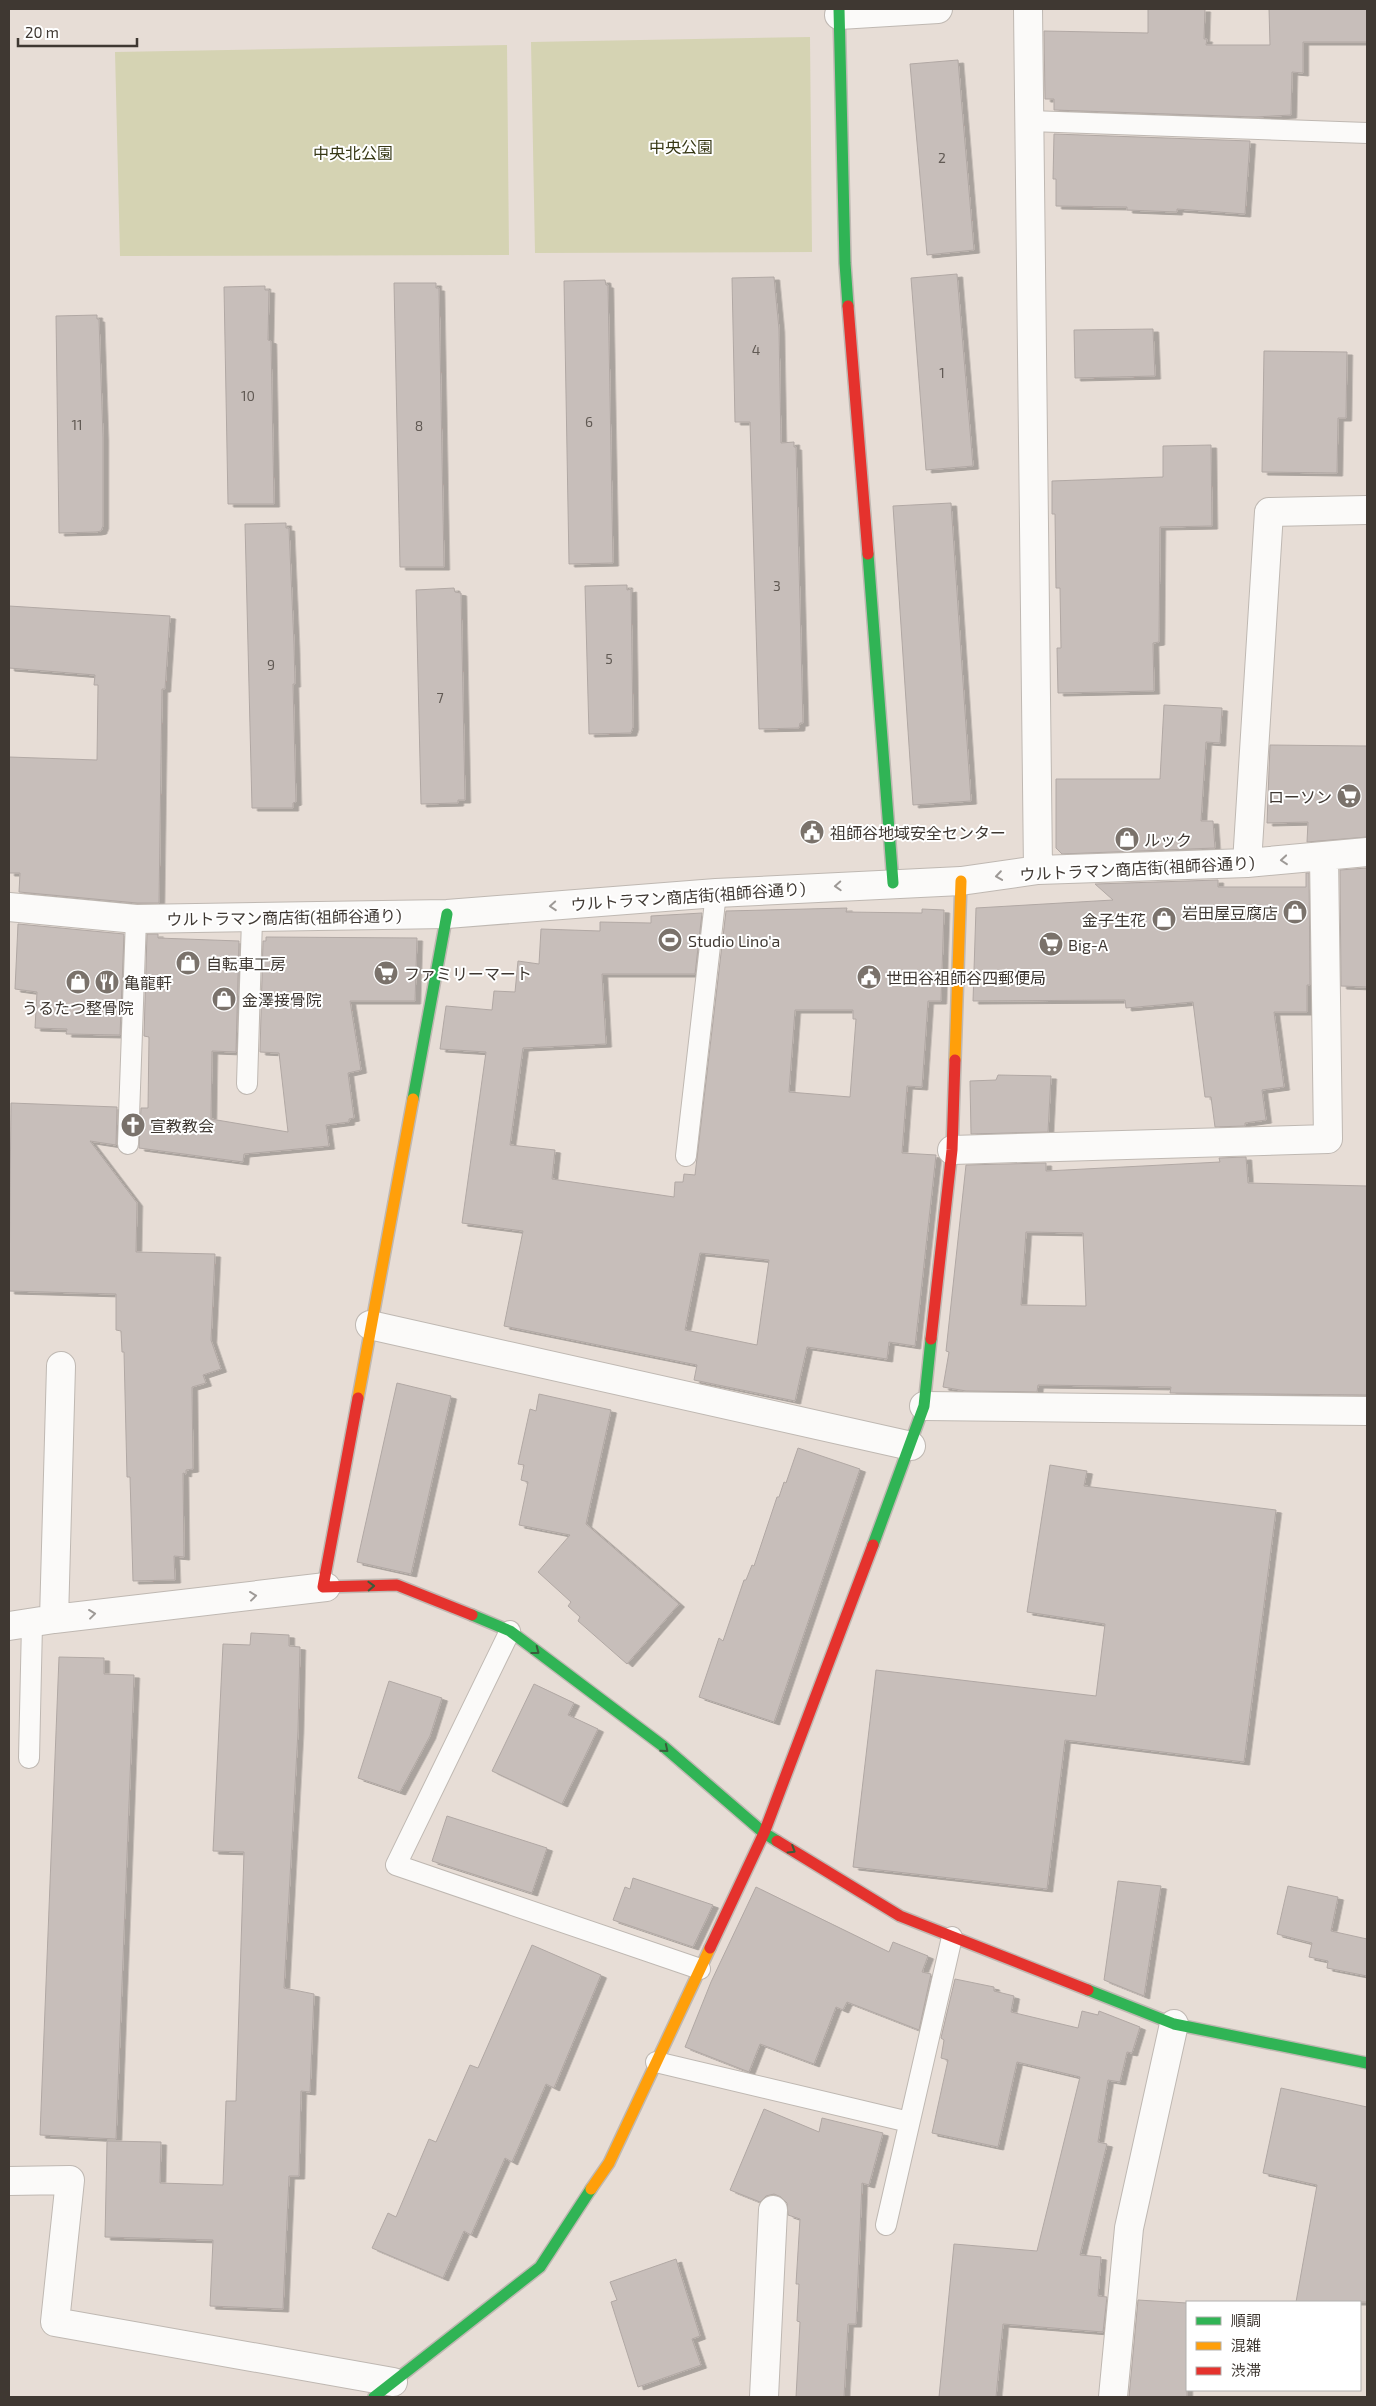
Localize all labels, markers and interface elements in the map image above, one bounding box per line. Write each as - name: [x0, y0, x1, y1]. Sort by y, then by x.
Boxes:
- scale bar: [18, 15, 136, 47]
- text: 20 m: [25, 23, 59, 41]
- park label: 中央公園: [649, 137, 713, 156]
- park label: 中央北公園: [313, 143, 393, 162]
- house number: 2: [938, 149, 946, 166]
- house number: 4: [752, 341, 760, 358]
- house number: 1: [939, 364, 945, 381]
- house number: 10: [241, 387, 255, 404]
- house number: 6: [585, 413, 593, 430]
- house number: 11: [71, 416, 83, 433]
- house number: 8: [415, 417, 423, 434]
- house number: 3: [773, 577, 781, 594]
- house number: 5: [605, 650, 613, 667]
- house number: 9: [267, 656, 275, 673]
- house number: 7: [436, 689, 444, 706]
- supermarket icon: ローソン: [1336, 783, 1362, 809]
- place label: ローソン: [1268, 787, 1332, 806]
- public building icon: 祖師谷地域安全センター: [799, 819, 825, 845]
- place label: 祖師谷地域安全センター: [830, 823, 1006, 842]
- shop icon: ルック: [1114, 826, 1140, 852]
- place label: ルック: [1144, 830, 1192, 849]
- street label: ウルトラマン商店街(祖師谷通り): [1019, 852, 1255, 884]
- one-way arrow: [1280, 854, 1288, 865]
- one-way arrow: [995, 870, 1004, 880]
- street label: ウルトラマン商店街(祖師谷通り): [570, 878, 806, 914]
- one-way arrow: [833, 881, 841, 892]
- shop icon: 岩田屋豆腐店: [1282, 899, 1308, 925]
- one-way arrow: [549, 900, 557, 911]
- place label: 岩田屋豆腐店: [1182, 903, 1278, 922]
- street label: ウルトラマン商店街(祖師谷通り): [166, 905, 402, 929]
- shop icon: 金子生花: [1151, 906, 1177, 932]
- place label: 金子生花: [1082, 910, 1146, 929]
- sports icon: Studio Lino'a: [657, 927, 683, 953]
- place label: Studio Lino'a: [688, 931, 780, 950]
- supermarket icon: Big-A: [1038, 931, 1064, 957]
- place label: Big-A: [1068, 935, 1108, 954]
- shop icon: 自転車工房: [175, 950, 201, 976]
- place label: 自転車工房: [206, 954, 286, 973]
- supermarket icon: ファミリーマート: [373, 960, 399, 986]
- place label: ファミリーマート: [404, 964, 532, 983]
- public building icon: 世田谷祖師谷四郵便局: [856, 964, 882, 990]
- place label: 世田谷祖師谷四郵便局: [886, 968, 1046, 987]
- shop icon: うるたつ整骨院: [65, 969, 91, 995]
- restaurant icon: 亀龍軒: [94, 969, 120, 995]
- place label: 亀龍軒: [124, 973, 172, 992]
- shop icon: 金澤接骨院: [211, 986, 237, 1012]
- place label: 金澤接骨院: [242, 990, 322, 1009]
- place label: うるたつ整骨院: [22, 998, 134, 1017]
- church icon: 宣教教会: [120, 1112, 146, 1138]
- place label: 宣教教会: [150, 1116, 214, 1135]
- one-way arrow: [368, 1581, 376, 1591]
- one-way arrow: [249, 1591, 257, 1602]
- one-way arrow: [88, 1609, 96, 1620]
- one-way arrow: [530, 1645, 539, 1653]
- one-way arrow: [660, 1743, 669, 1752]
- one-way arrow: [786, 1844, 795, 1853]
- legend: [1186, 2301, 1361, 2391]
- text: 順調: [1231, 2311, 1261, 2329]
- text: 混雑: [1231, 2336, 1261, 2354]
- text: 渋滞: [1231, 2361, 1261, 2379]

